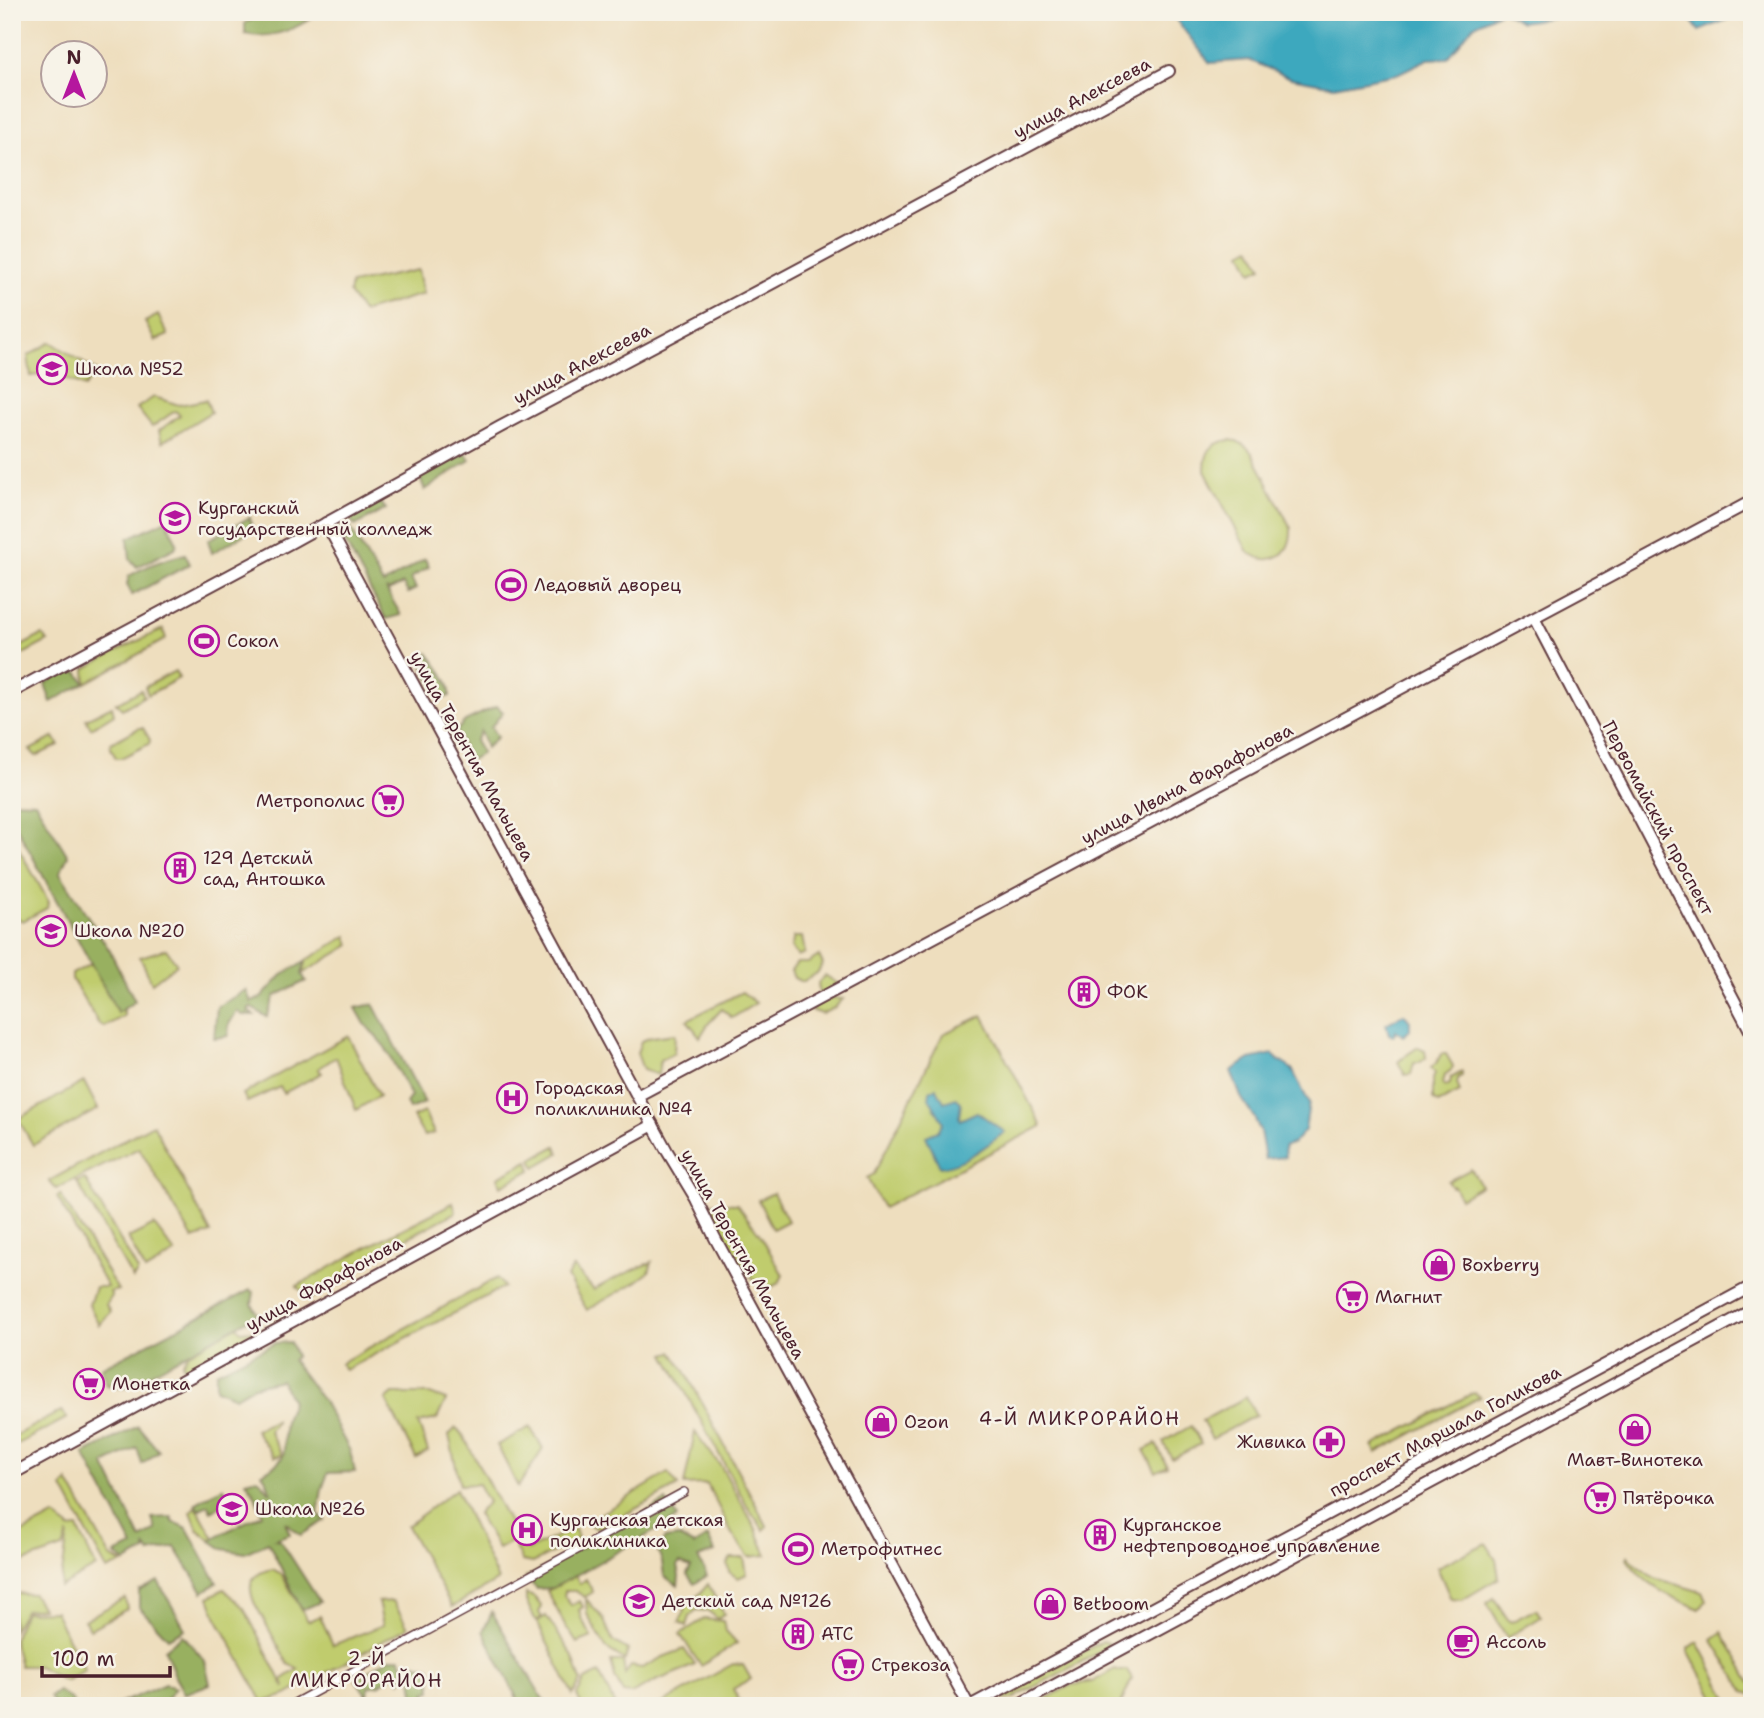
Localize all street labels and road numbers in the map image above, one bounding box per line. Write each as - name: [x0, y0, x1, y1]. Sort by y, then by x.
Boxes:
- street label: улица Алексеева: [1009, 52, 1155, 144]
- street label: улица Алексеева: [509, 318, 655, 410]
- street label: улица Терентия Мальцева: [404, 647, 540, 865]
- street label: Первомайский проспект: [1597, 717, 1720, 920]
- street label: улица Ивана Фарафонова: [1077, 718, 1297, 850]
- street label: улица Терентия Мальцева: [675, 1145, 811, 1363]
- street label: улица Фарафонова: [241, 1231, 407, 1337]
- street label: проспект Маршала Голикова: [1325, 1360, 1565, 1502]

